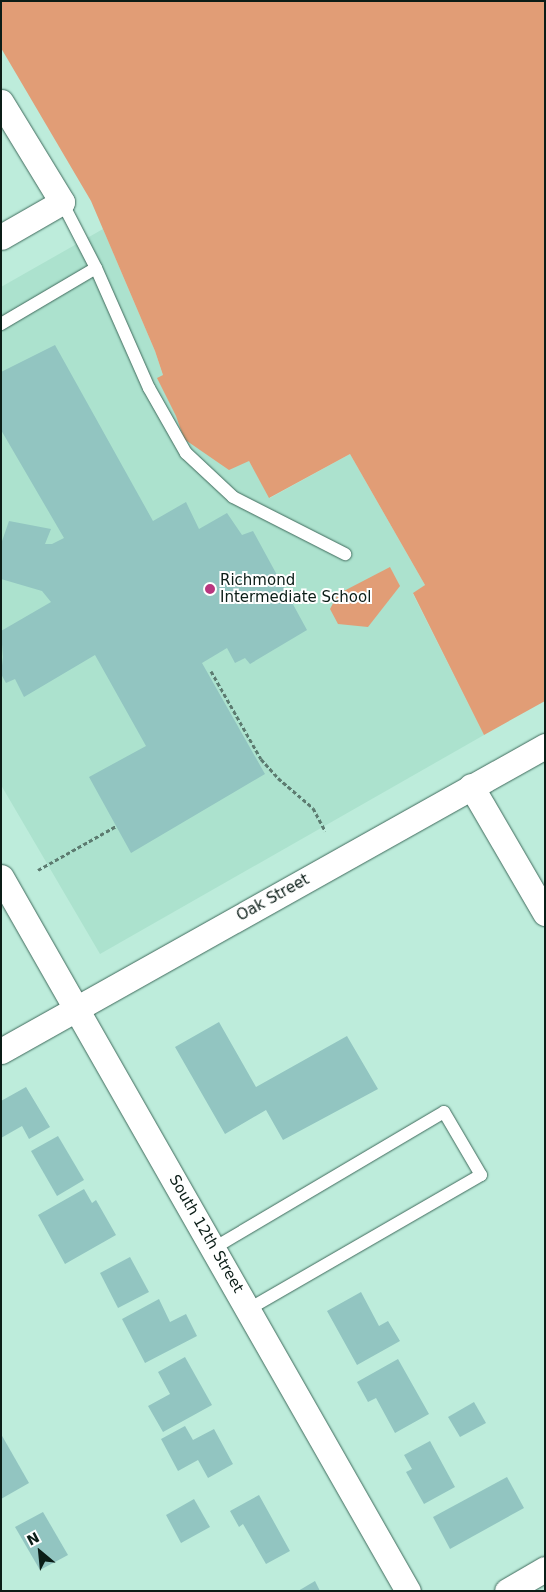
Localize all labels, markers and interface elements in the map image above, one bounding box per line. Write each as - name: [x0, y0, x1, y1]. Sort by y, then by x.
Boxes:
- place label: Richmond Intermediate School: [220, 571, 371, 606]
- marker: Richmond Intermediate School: [204, 583, 216, 595]
- street label: Oak Street: [234, 871, 312, 925]
- street label: South 12th Street: [165, 1172, 247, 1296]
- north arrow: [15, 1527, 65, 1577]
- text: N: [24, 1529, 42, 1549]

